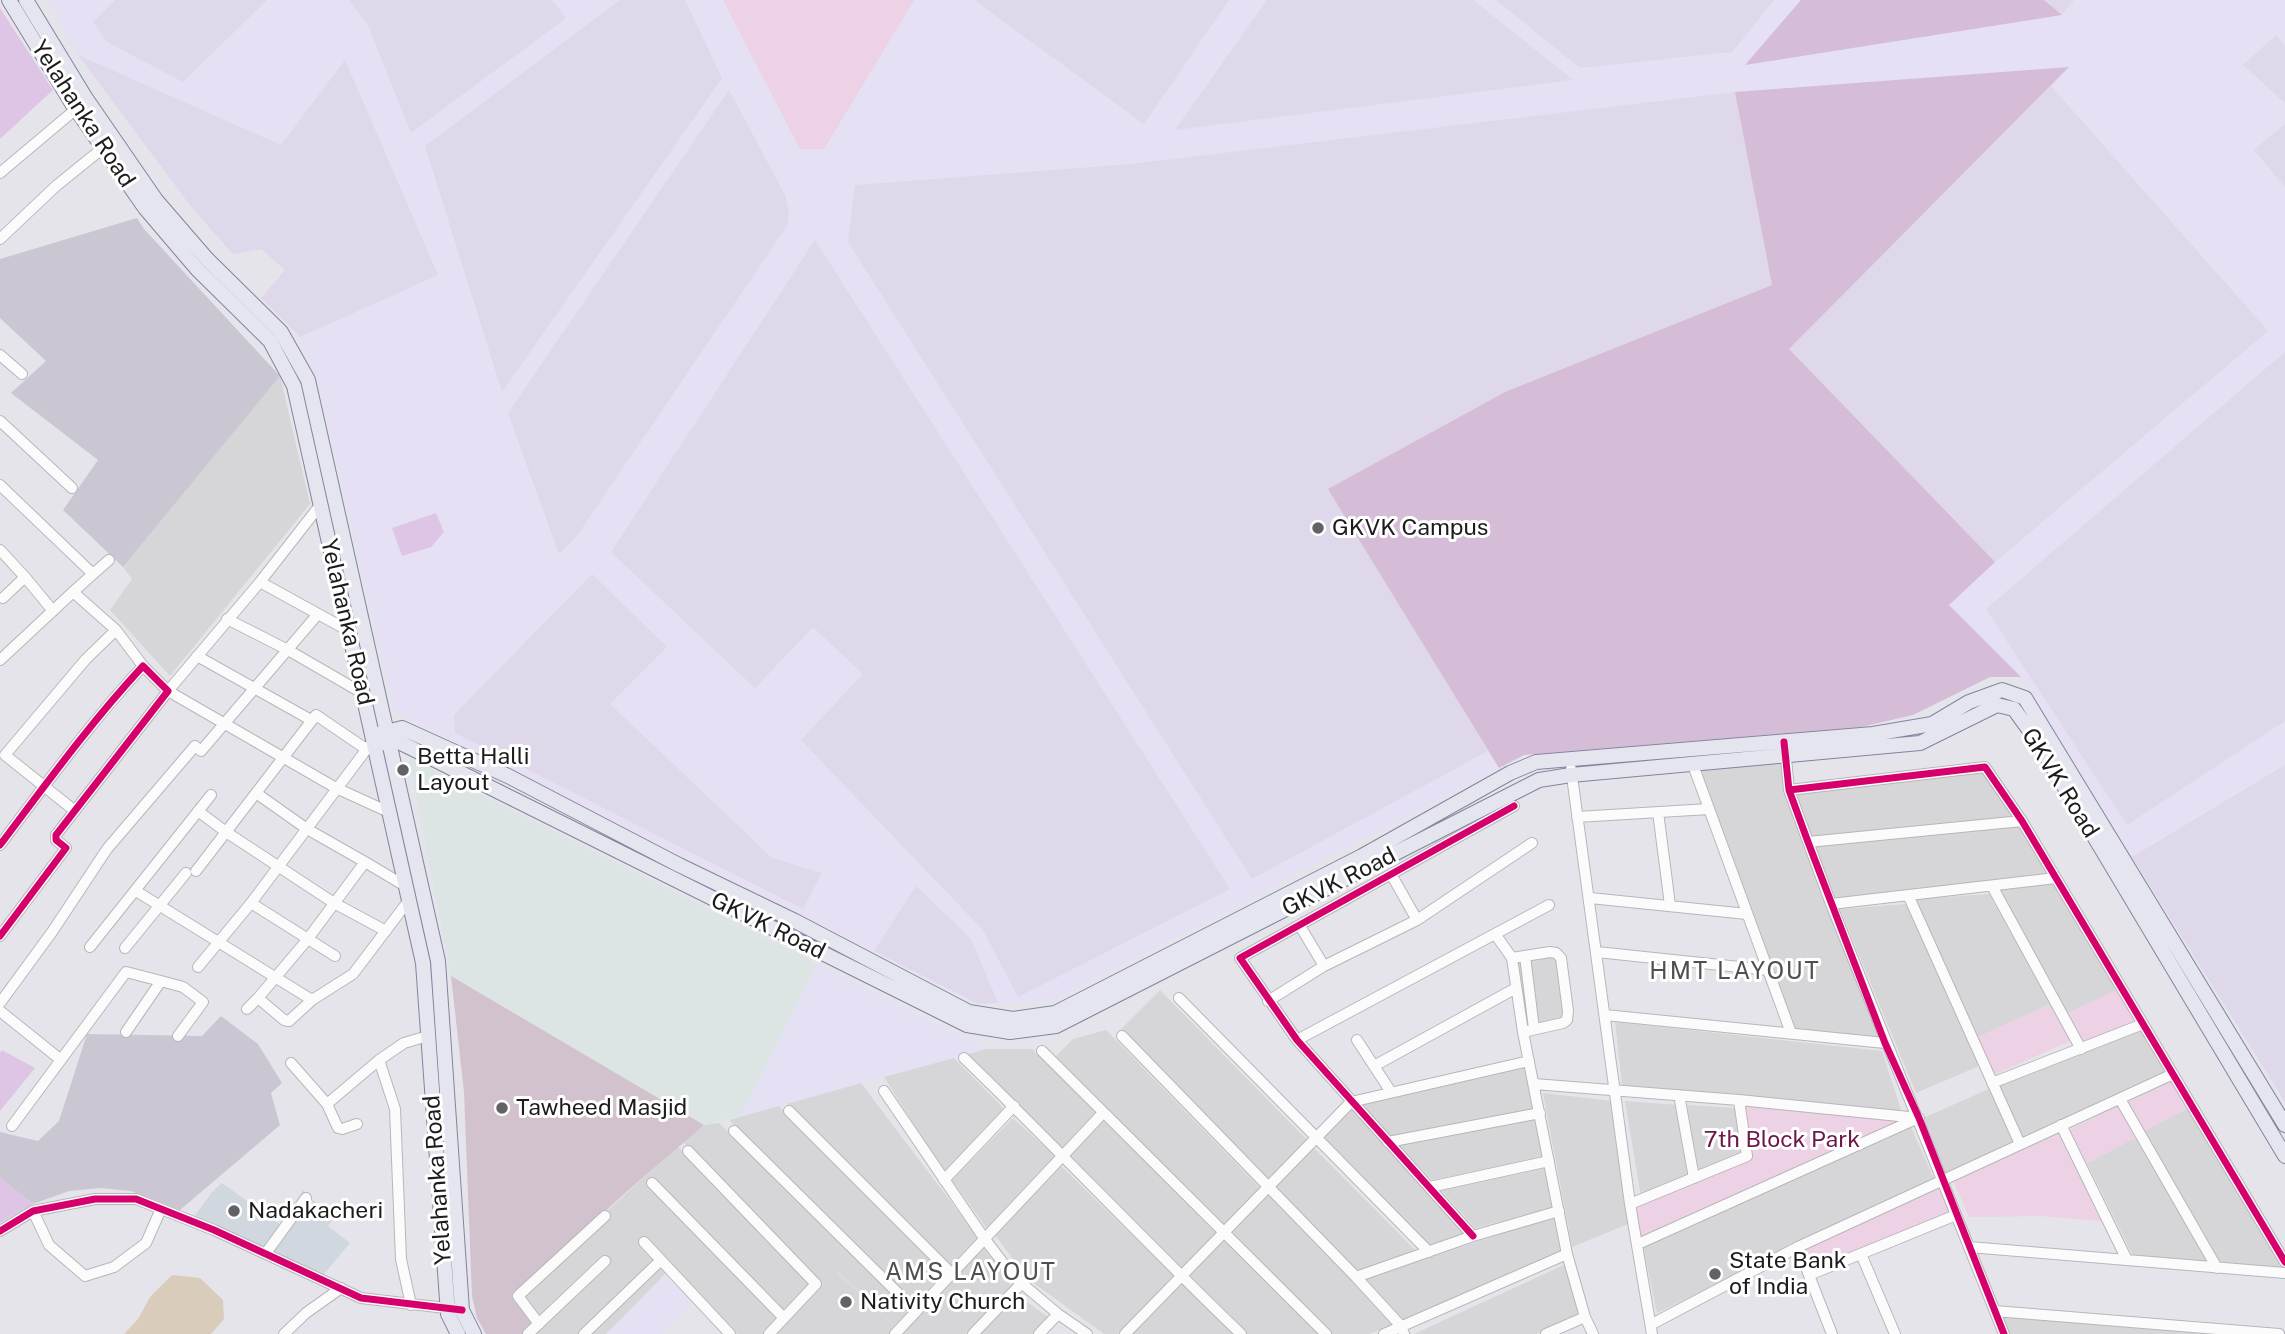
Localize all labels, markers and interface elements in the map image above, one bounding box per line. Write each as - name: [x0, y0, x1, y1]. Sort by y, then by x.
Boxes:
- street label: Yelahanka Road: [25, 35, 141, 193]
- place label: GKVK Campus: [1332, 514, 1488, 542]
- marker: GKVK Campus: [1310, 520, 1326, 536]
- street label: Yelahanka Road: [314, 536, 380, 708]
- street label: GKVK Road: [2015, 723, 2105, 843]
- place label: Betta Halli Layout: [417, 743, 529, 797]
- marker: Betta Halli Layout: [395, 762, 411, 778]
- street label: GKVK Road: [1277, 842, 1401, 922]
- street label: GKVK Road: [706, 886, 830, 966]
- district label: HMT LAYOUT: [1651, 958, 1819, 986]
- street label: Yelahanka Road: [418, 1094, 458, 1266]
- place label: Tawheed Masjid: [516, 1094, 687, 1122]
- marker: Tawheed Masjid: [494, 1100, 510, 1116]
- park label: 7th Block Park: [1704, 1126, 1860, 1154]
- place label: Nadakacheri: [248, 1197, 383, 1225]
- marker: Nadakacheri: [226, 1203, 242, 1219]
- place label: State Bank of India: [1729, 1247, 1847, 1301]
- district label: AMS LAYOUT: [886, 1259, 1056, 1287]
- marker: State Bank of India: [1707, 1266, 1723, 1282]
- place label: Nativity Church: [860, 1288, 1025, 1316]
- marker: Nativity Church: [838, 1294, 854, 1310]

